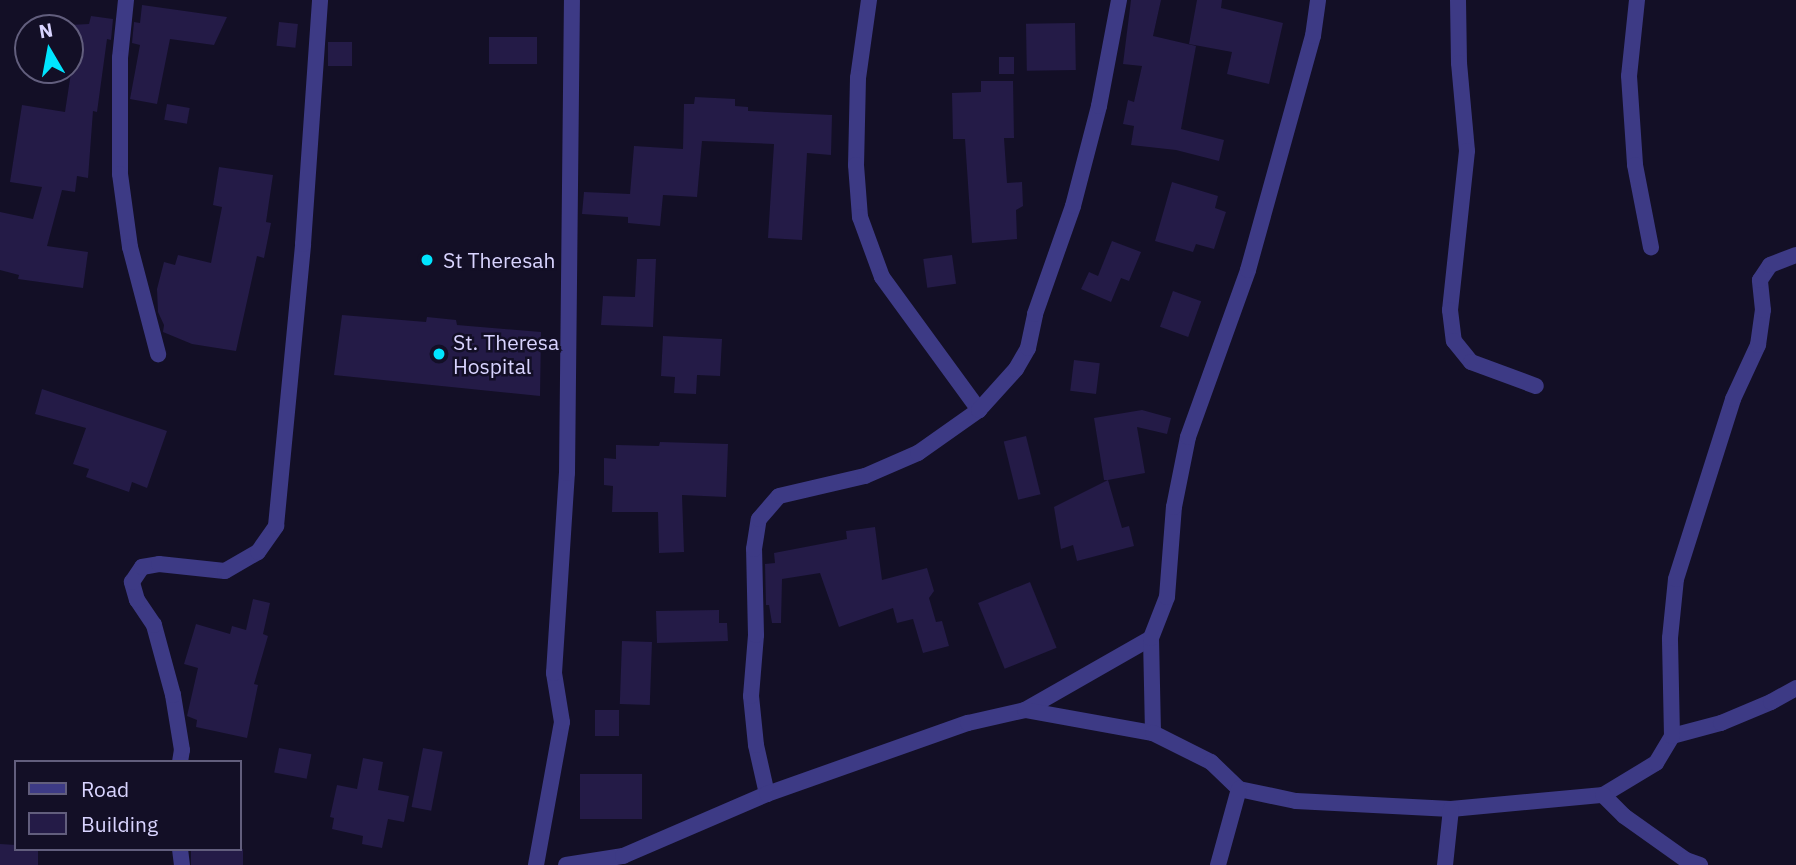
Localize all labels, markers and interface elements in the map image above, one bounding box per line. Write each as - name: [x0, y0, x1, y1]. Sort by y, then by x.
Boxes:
- north arrow: [14, 14, 84, 84]
- text: N: [37, 17, 55, 43]
- place label: St Theresah: [443, 247, 555, 273]
- marker: St Theresah: [417, 250, 437, 270]
- place label: St. Theresa Hospital: [453, 329, 559, 379]
- marker: St. Theresa Hospital: [431, 346, 447, 362]
- legend: [14, 760, 242, 851]
- text: Road: [81, 775, 129, 803]
- text: Building: [81, 810, 158, 838]

